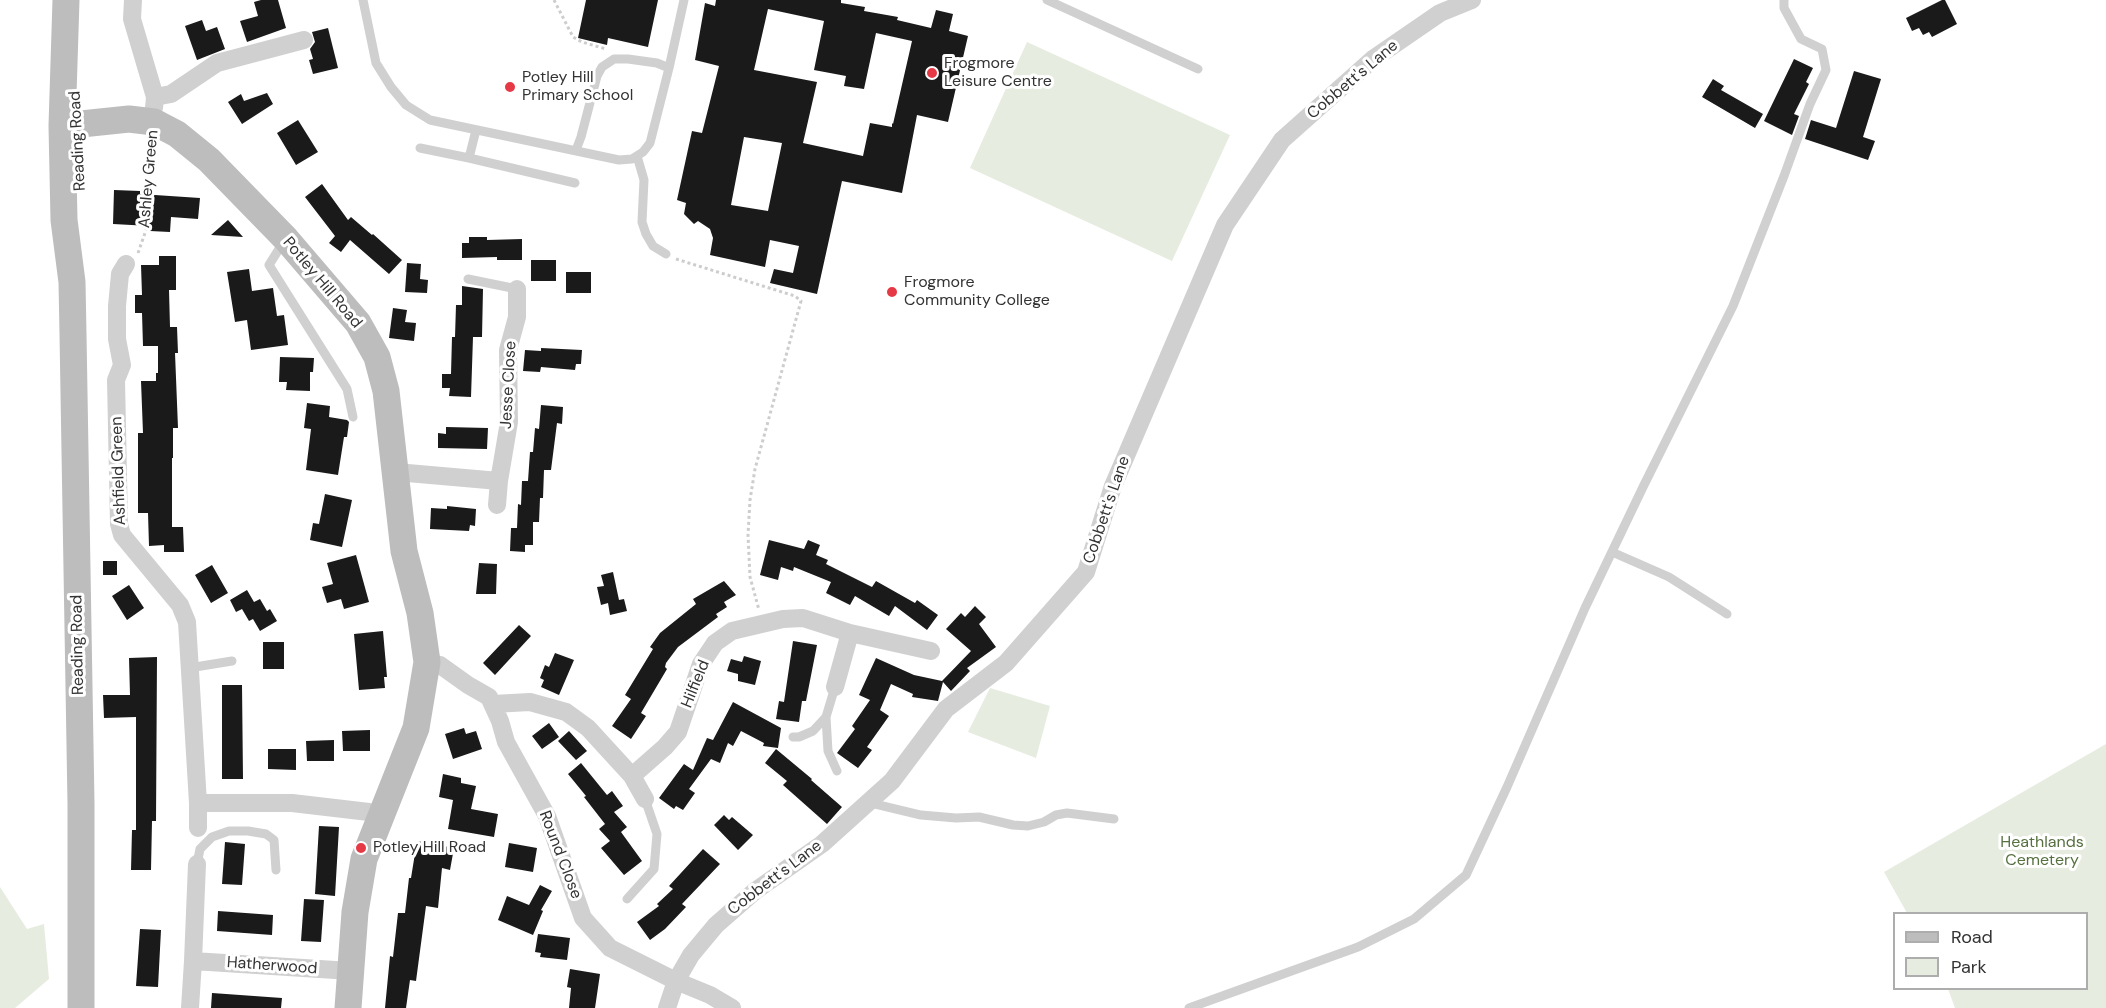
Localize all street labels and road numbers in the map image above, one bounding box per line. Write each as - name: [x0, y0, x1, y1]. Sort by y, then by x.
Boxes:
- street label: Cobbett's Lane: [1304, 36, 1402, 124]
- street label: Reading Road: [66, 90, 90, 192]
- street label: Ashley Green: [135, 129, 163, 229]
- street label: Potley Hill Road: [278, 234, 366, 332]
- street label: Jesse Close: [497, 340, 521, 430]
- street label: Ashfield Green: [108, 416, 130, 526]
- street label: Cobbett's Lane: [1080, 454, 1134, 566]
- street label: Reading Road: [68, 595, 88, 695]
- street label: Hilfield: [678, 657, 714, 711]
- street label: Round Close: [534, 808, 586, 902]
- street label: Cobbett's Lane: [724, 836, 826, 920]
- street label: Hatherwood: [226, 953, 318, 979]

